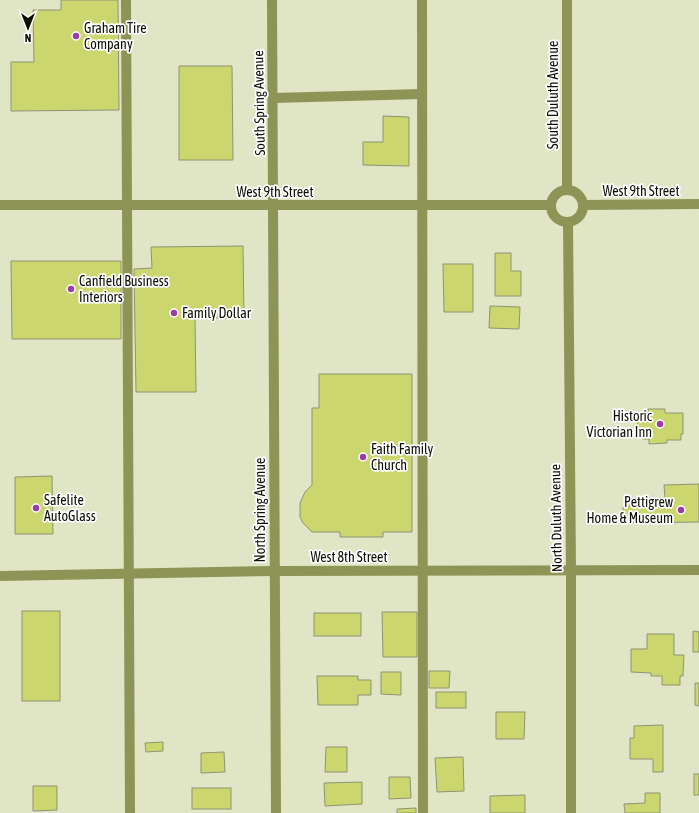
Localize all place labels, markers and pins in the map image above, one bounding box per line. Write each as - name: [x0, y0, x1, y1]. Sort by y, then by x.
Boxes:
- place label: Graham Tire Company: [84, 20, 147, 52]
- marker: Graham Tire Company: [71, 31, 81, 41]
- place label: Canfield Business Interiors: [79, 273, 169, 305]
- marker: Canfield Business Interiors: [66, 284, 76, 294]
- place label: Family Dollar: [182, 305, 252, 321]
- marker: Family Dollar: [169, 308, 179, 318]
- place label: Historic Victorian Inn: [587, 408, 653, 440]
- marker: Historic Victorian Inn: [655, 419, 665, 429]
- place label: Faith Family Church: [371, 441, 434, 473]
- marker: Faith Family Church: [358, 452, 368, 462]
- place label: Safelite AutoGlass: [44, 492, 96, 524]
- place label: Pettigrew Home & Museum: [586, 494, 674, 526]
- marker: Safelite AutoGlass: [31, 503, 41, 513]
- marker: Pettigrew Home & Museum: [676, 505, 686, 515]

